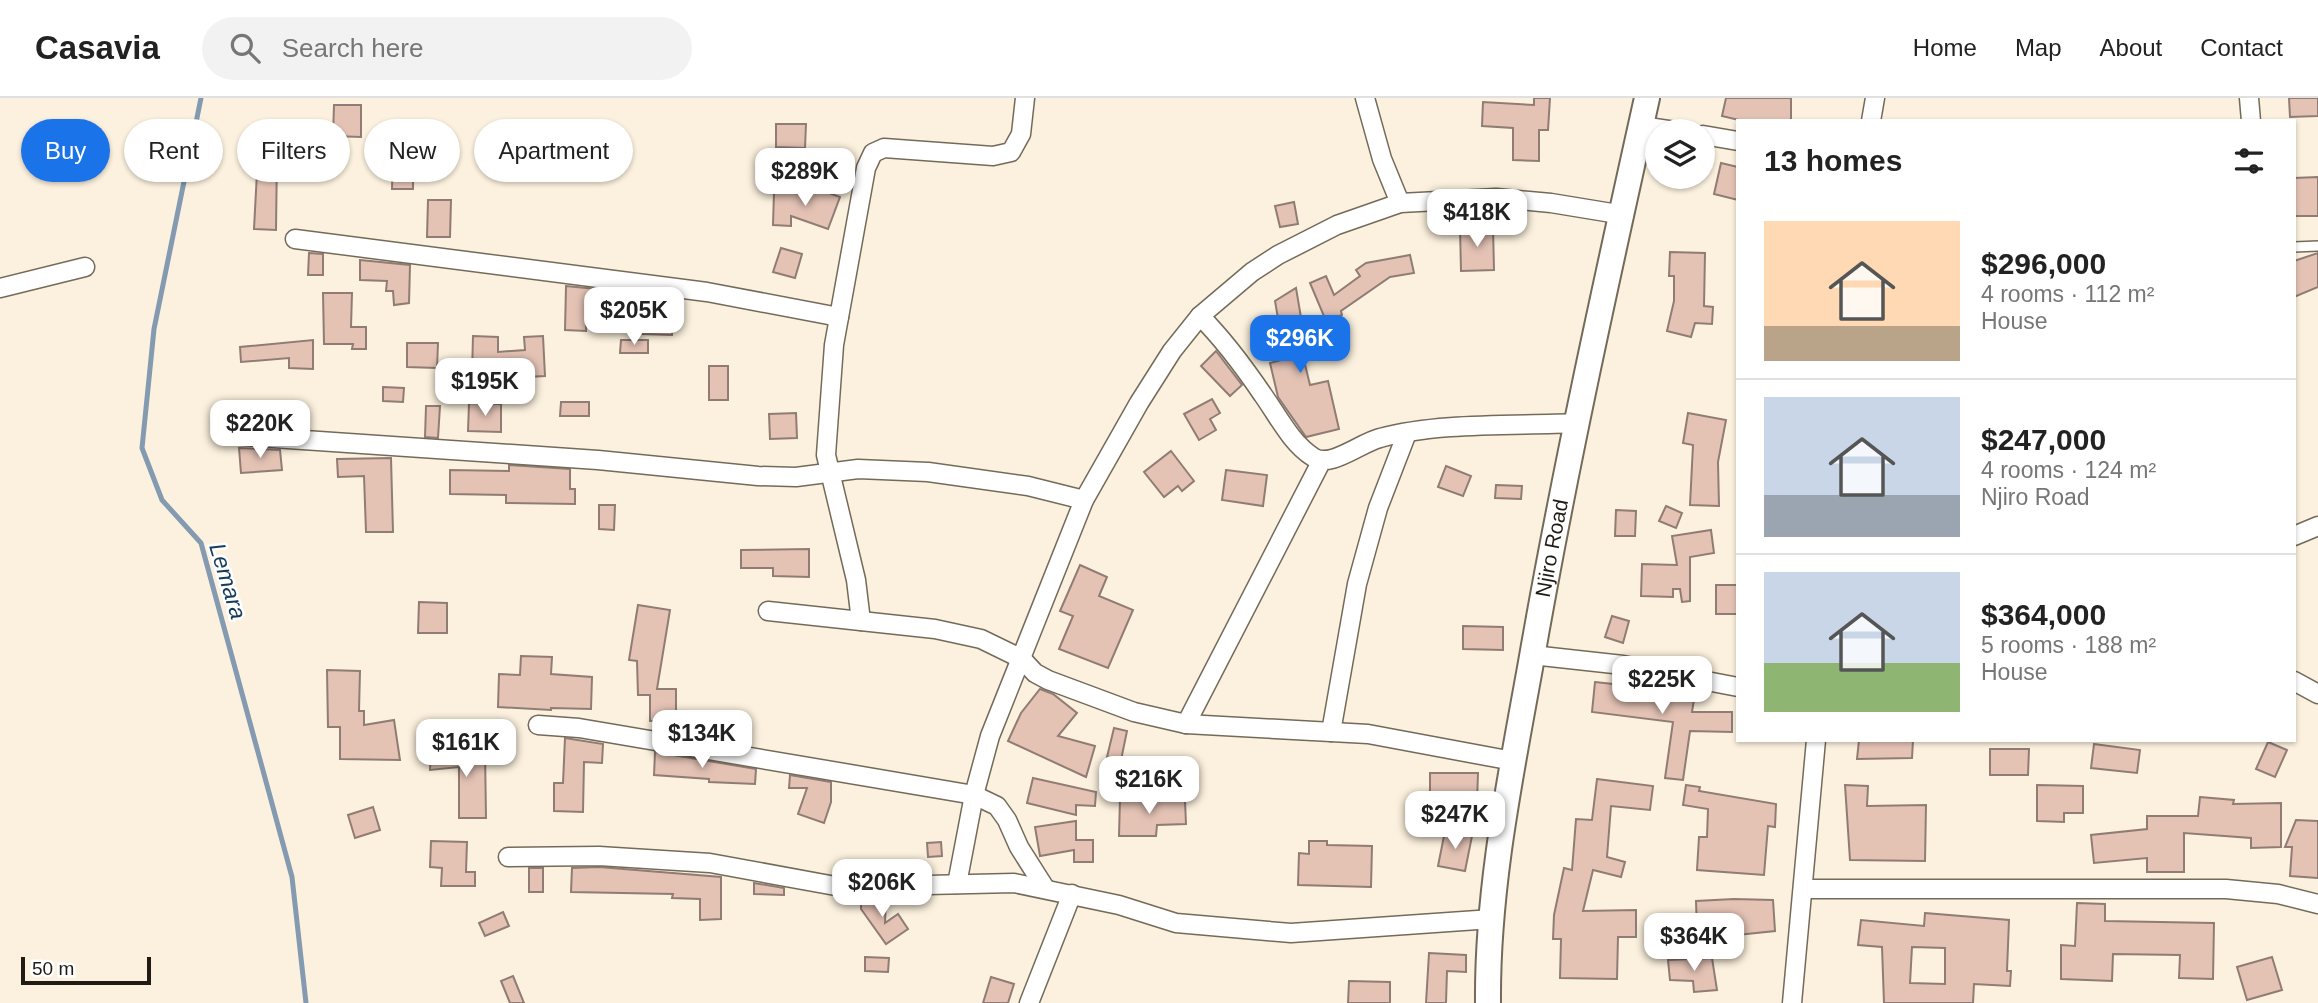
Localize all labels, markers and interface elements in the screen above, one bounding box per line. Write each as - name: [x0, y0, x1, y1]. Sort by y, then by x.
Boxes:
- search box: [202, 17, 692, 80]
- text: Casavia: [35, 29, 160, 66]
- icon: search: [226, 29, 264, 67]
- text: Search here: [282, 33, 423, 63]
- text: Home: [1913, 34, 1977, 61]
- text: Map: [2015, 34, 2062, 61]
- text: About: [2100, 34, 2162, 61]
- text: Contact: [2200, 34, 2283, 61]
- chip: Buy: [21, 119, 110, 182]
- chip: Rent: [124, 119, 223, 182]
- chip: Filters: [237, 119, 350, 182]
- chip: New: [364, 119, 460, 182]
- chip: Apartment: [474, 119, 633, 182]
- map controls: [1645, 119, 1715, 189]
- button: layers: [1645, 119, 1715, 189]
- icon: filters: [2230, 142, 2268, 180]
- text: 13 homes: [1764, 144, 1902, 177]
- pin: $289K: [756, 148, 854, 208]
- text: $289K: [771, 158, 839, 184]
- pin: $418K: [1428, 190, 1526, 249]
- text: $418K: [1443, 199, 1511, 225]
- text: $296,000: [1981, 247, 2106, 280]
- icon: home: [1820, 249, 1904, 333]
- text: 4 rooms · 112 m²: [1981, 281, 2154, 307]
- pin: $205K: [585, 288, 683, 347]
- text: $205K: [600, 297, 668, 323]
- text: House: [1981, 308, 2047, 334]
- pin: $296K: [1251, 316, 1349, 375]
- text: $296K: [1266, 325, 1334, 351]
- pin: $195K: [436, 358, 534, 418]
- text: $195K: [451, 368, 519, 394]
- pin: $220K: [211, 400, 309, 460]
- text: $220K: [226, 410, 294, 436]
- text: $247,000: [1981, 423, 2106, 456]
- icon: home: [1820, 425, 1904, 509]
- text: 4 rooms · 124 m²: [1981, 457, 2156, 483]
- text: Njiro Road: [1981, 484, 2090, 510]
- street label: Njiro Road: [1531, 497, 1572, 599]
- water label: Lemara: [204, 540, 252, 622]
- text: $364,000: [1981, 598, 2106, 631]
- icon: home: [1820, 600, 1904, 684]
- text: 5 rooms · 188 m²: [1981, 632, 2156, 658]
- pin: $225K: [1613, 656, 1711, 716]
- text: House: [1981, 659, 2047, 685]
- text: $225K: [1628, 666, 1696, 692]
- pin: $134K: [653, 710, 751, 770]
- pin: $161K: [417, 720, 515, 779]
- text: $134K: [668, 720, 736, 746]
- text: $161K: [432, 729, 500, 755]
- pin: $216K: [1100, 756, 1198, 816]
- text: $216K: [1115, 766, 1183, 792]
- pin: $247K: [1406, 792, 1504, 851]
- text: $247K: [1421, 801, 1489, 827]
- pin: $206K: [833, 860, 931, 919]
- text: $206K: [848, 869, 916, 895]
- pin: $364K: [1645, 914, 1743, 973]
- text: $364K: [1660, 923, 1728, 949]
- scale bar: [21, 954, 150, 986]
- text: 50 m: [32, 958, 74, 979]

